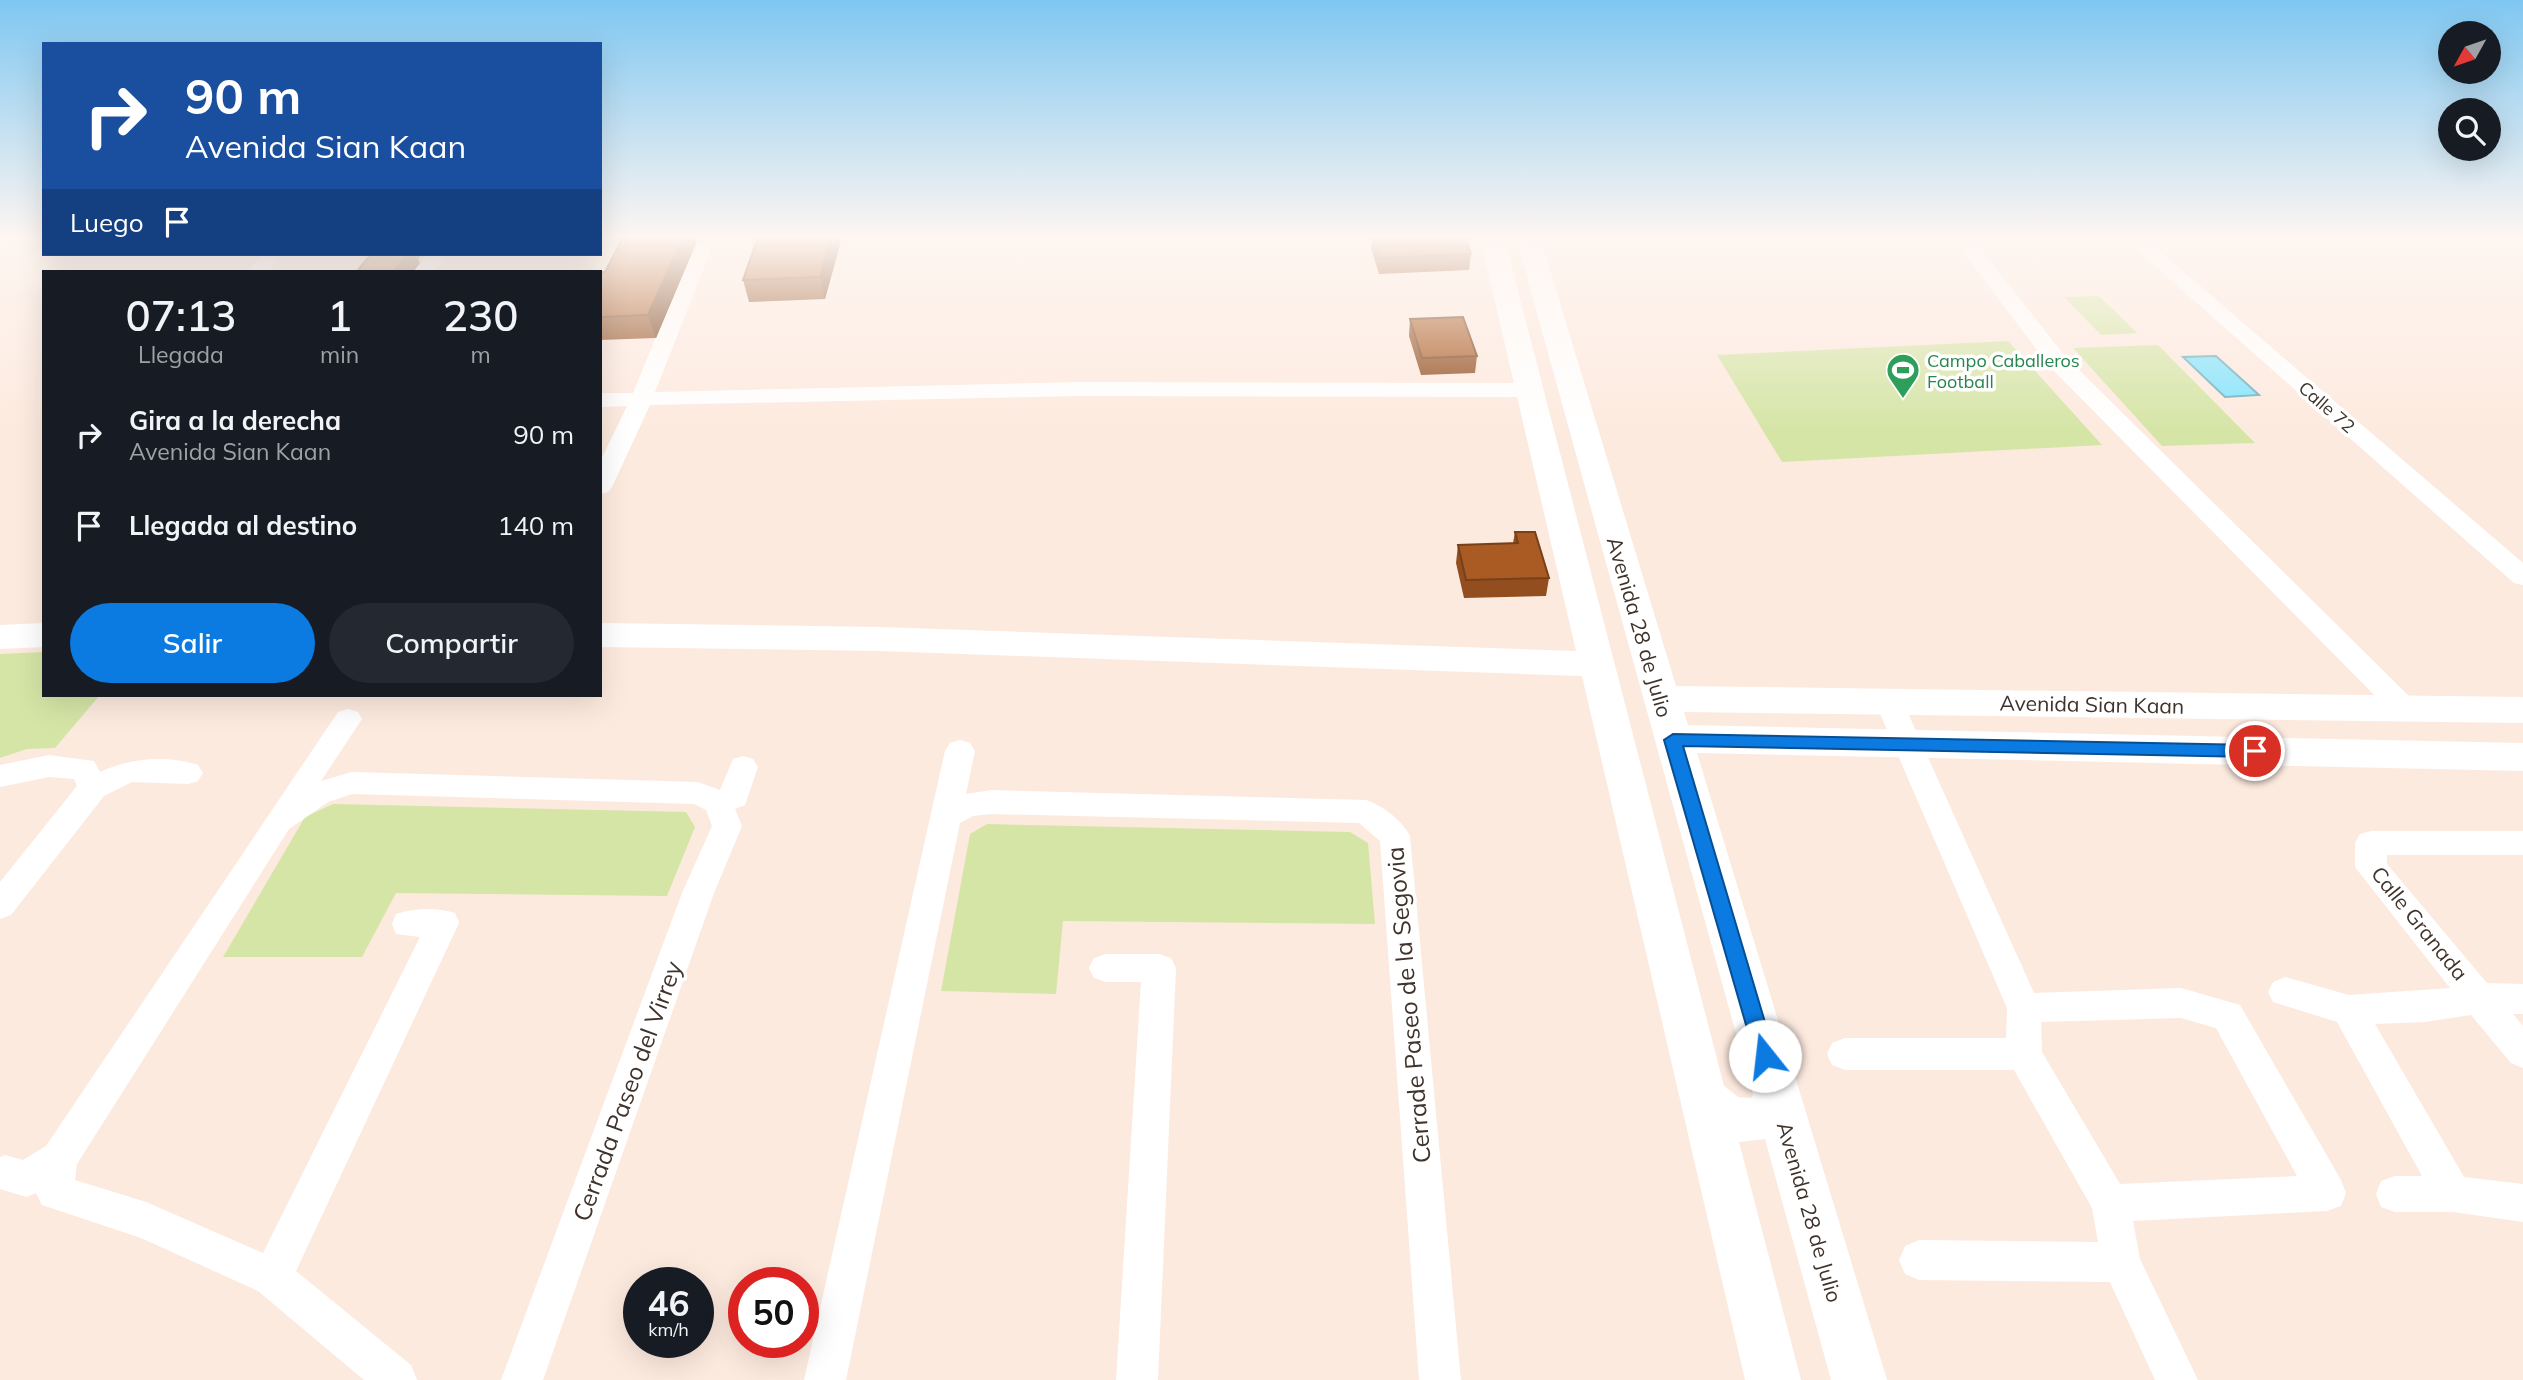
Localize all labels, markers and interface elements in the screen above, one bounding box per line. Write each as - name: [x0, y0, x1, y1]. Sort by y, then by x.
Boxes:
- north arrow: [2438, 21, 2501, 84]
- map controls: [2438, 21, 2501, 161]
- text: 90 m: [185, 65, 301, 126]
- icon: right: [70, 70, 161, 161]
- button: search: [2438, 98, 2501, 161]
- text: Avenida Sian Kaan: [185, 126, 466, 166]
- icon: arrive: [158, 203, 196, 241]
- text: Luego: [70, 206, 144, 239]
- text: 07:13: [126, 289, 236, 342]
- text: 1: [327, 289, 352, 342]
- text: 230: [443, 289, 518, 342]
- text: Llegada: [138, 340, 224, 369]
- text: min: [320, 340, 359, 369]
- text: m: [470, 340, 491, 369]
- place label: Campo Caballeros Football: [1927, 349, 2080, 393]
- sports icon: Campo Caballeros Football: [1884, 351, 1922, 400]
- street label: Calle 72: [2294, 376, 2360, 438]
- text: Gira a la derecha: [129, 404, 341, 437]
- icon: right: [70, 416, 108, 454]
- text: 90 m: [513, 418, 574, 451]
- text: Avenida Sian Kaan: [129, 437, 331, 466]
- icon: arrive: [70, 507, 108, 545]
- text: Llegada al destino: [129, 509, 357, 542]
- text: 140 m: [498, 509, 574, 542]
- street label: Avenida 28 de Julio: [1602, 534, 1678, 720]
- button: Salir: [70, 603, 315, 683]
- button: Compartir: [329, 603, 574, 683]
- street label: Avenida Sian Kaan: [1999, 689, 2185, 719]
- pin: [2225, 721, 2285, 781]
- icon: arrive: [2236, 732, 2274, 770]
- street label: Cerrade Paseo de la Segovia: [1379, 846, 1437, 1164]
- street label: Calle Granada: [2366, 861, 2474, 985]
- street label: Cerrada Paseo del Virrey: [566, 957, 688, 1225]
- position arrow: [1728, 1019, 1802, 1093]
- street label: Avenida 28 de Julio: [1772, 1119, 1848, 1305]
- speed limit sign: 50: [728, 1267, 819, 1358]
- text: 46: [647, 1281, 690, 1325]
- text: km/h: [648, 1318, 689, 1341]

